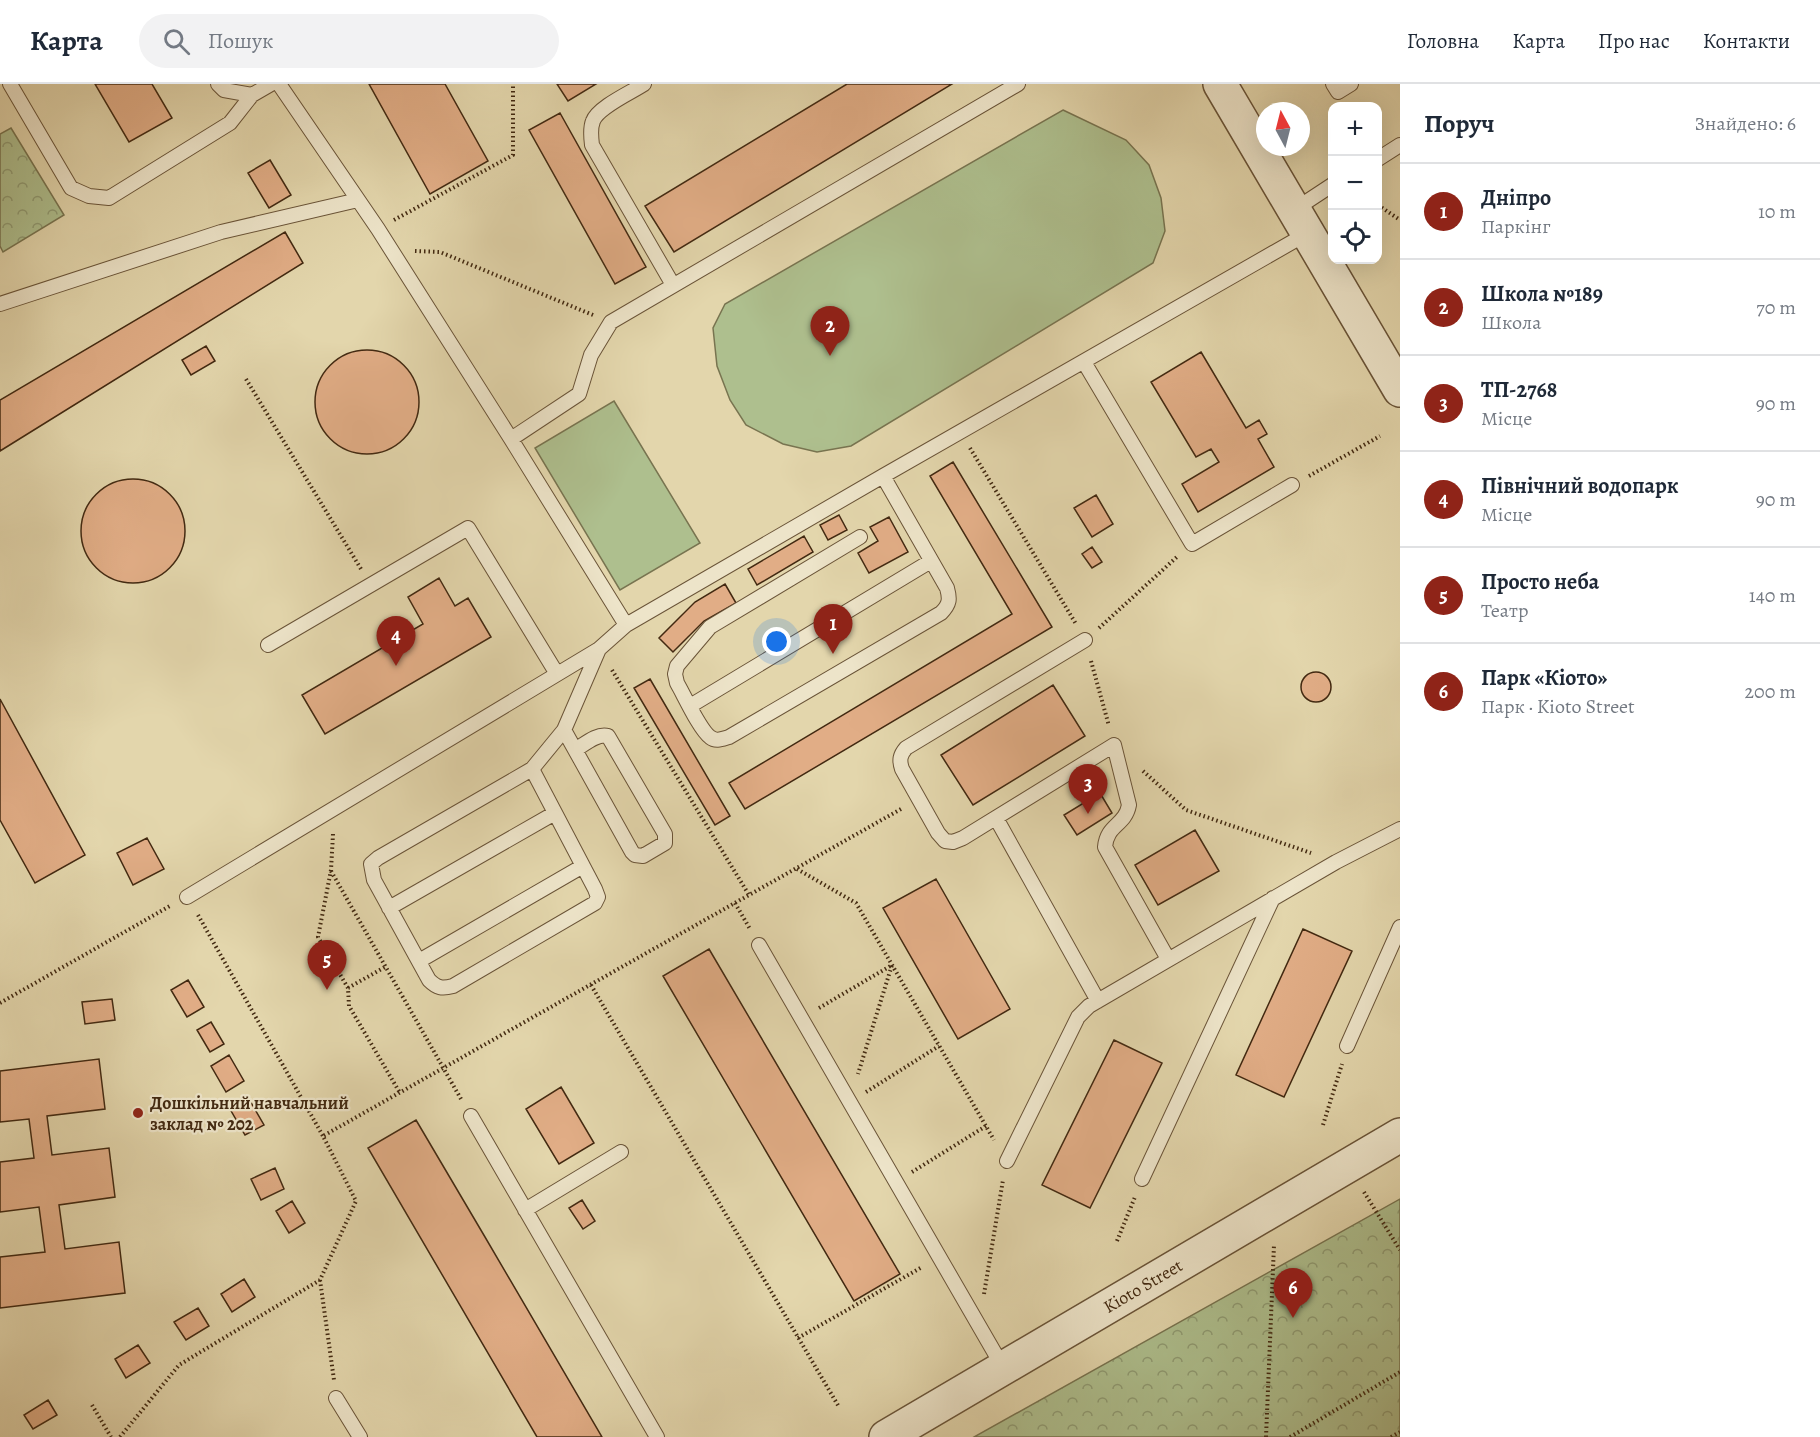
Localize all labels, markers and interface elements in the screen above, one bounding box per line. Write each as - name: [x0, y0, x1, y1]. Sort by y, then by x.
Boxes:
- search box: [139, 14, 559, 68]
- text: Карта: [30, 22, 103, 60]
- icon: search: [160, 25, 193, 58]
- text: Пошук: [208, 26, 273, 56]
- text: Головна: [1407, 27, 1479, 55]
- text: Карта: [1512, 27, 1565, 55]
- text: Про нас: [1598, 27, 1670, 55]
- text: Контакти: [1703, 27, 1790, 55]
- north arrow: [1256, 102, 1310, 156]
- map controls: [1328, 102, 1382, 264]
- button: +: [1328, 102, 1382, 156]
- text: Поруч: [1424, 106, 1495, 141]
- text: Знайдено: 6: [1694, 110, 1796, 137]
- button: −: [1328, 156, 1382, 210]
- text: Дніпро: [1481, 183, 1551, 213]
- text: 1: [1440, 198, 1447, 225]
- text: 10 m: [1758, 198, 1796, 225]
- button: locate: [1328, 210, 1382, 264]
- text: Паркінг: [1481, 213, 1551, 240]
- text: Школа №189: [1481, 279, 1603, 309]
- text: 2: [1439, 294, 1448, 321]
- text: 70 m: [1756, 294, 1796, 321]
- pin: 2: [810, 306, 850, 356]
- text: Школа: [1481, 309, 1541, 336]
- text: ТП-2768: [1481, 375, 1557, 405]
- text: 3: [1439, 390, 1448, 417]
- text: 90 m: [1756, 390, 1796, 417]
- text: Місце: [1481, 405, 1532, 432]
- text: Північний водопарк: [1481, 471, 1679, 501]
- text: 4: [1439, 486, 1448, 513]
- text: 90 m: [1756, 486, 1796, 513]
- text: Місце: [1481, 501, 1532, 528]
- text: Просто неба: [1481, 567, 1599, 597]
- text: 5: [1439, 582, 1448, 609]
- text: 140 m: [1749, 582, 1796, 609]
- text: Театр: [1481, 597, 1528, 624]
- pin: 1: [814, 604, 852, 654]
- pin: 4: [376, 616, 416, 666]
- your location: [762, 627, 791, 656]
- text: Парк «Кіото»: [1481, 663, 1607, 693]
- text: 6: [1439, 678, 1448, 705]
- text: 200 m: [1745, 678, 1796, 705]
- text: Парк · Kioto Street: [1481, 693, 1635, 720]
- pin: 3: [1068, 764, 1108, 814]
- pin: 5: [308, 940, 346, 990]
- place label: Дошкільний навчальний заклад № 202: [150, 1091, 349, 1136]
- marker: Дошкільний навчальний заклад № 202: [131, 1106, 145, 1120]
- street label: Kioto Street: [1099, 1253, 1187, 1319]
- pin: 6: [1274, 1268, 1312, 1318]

